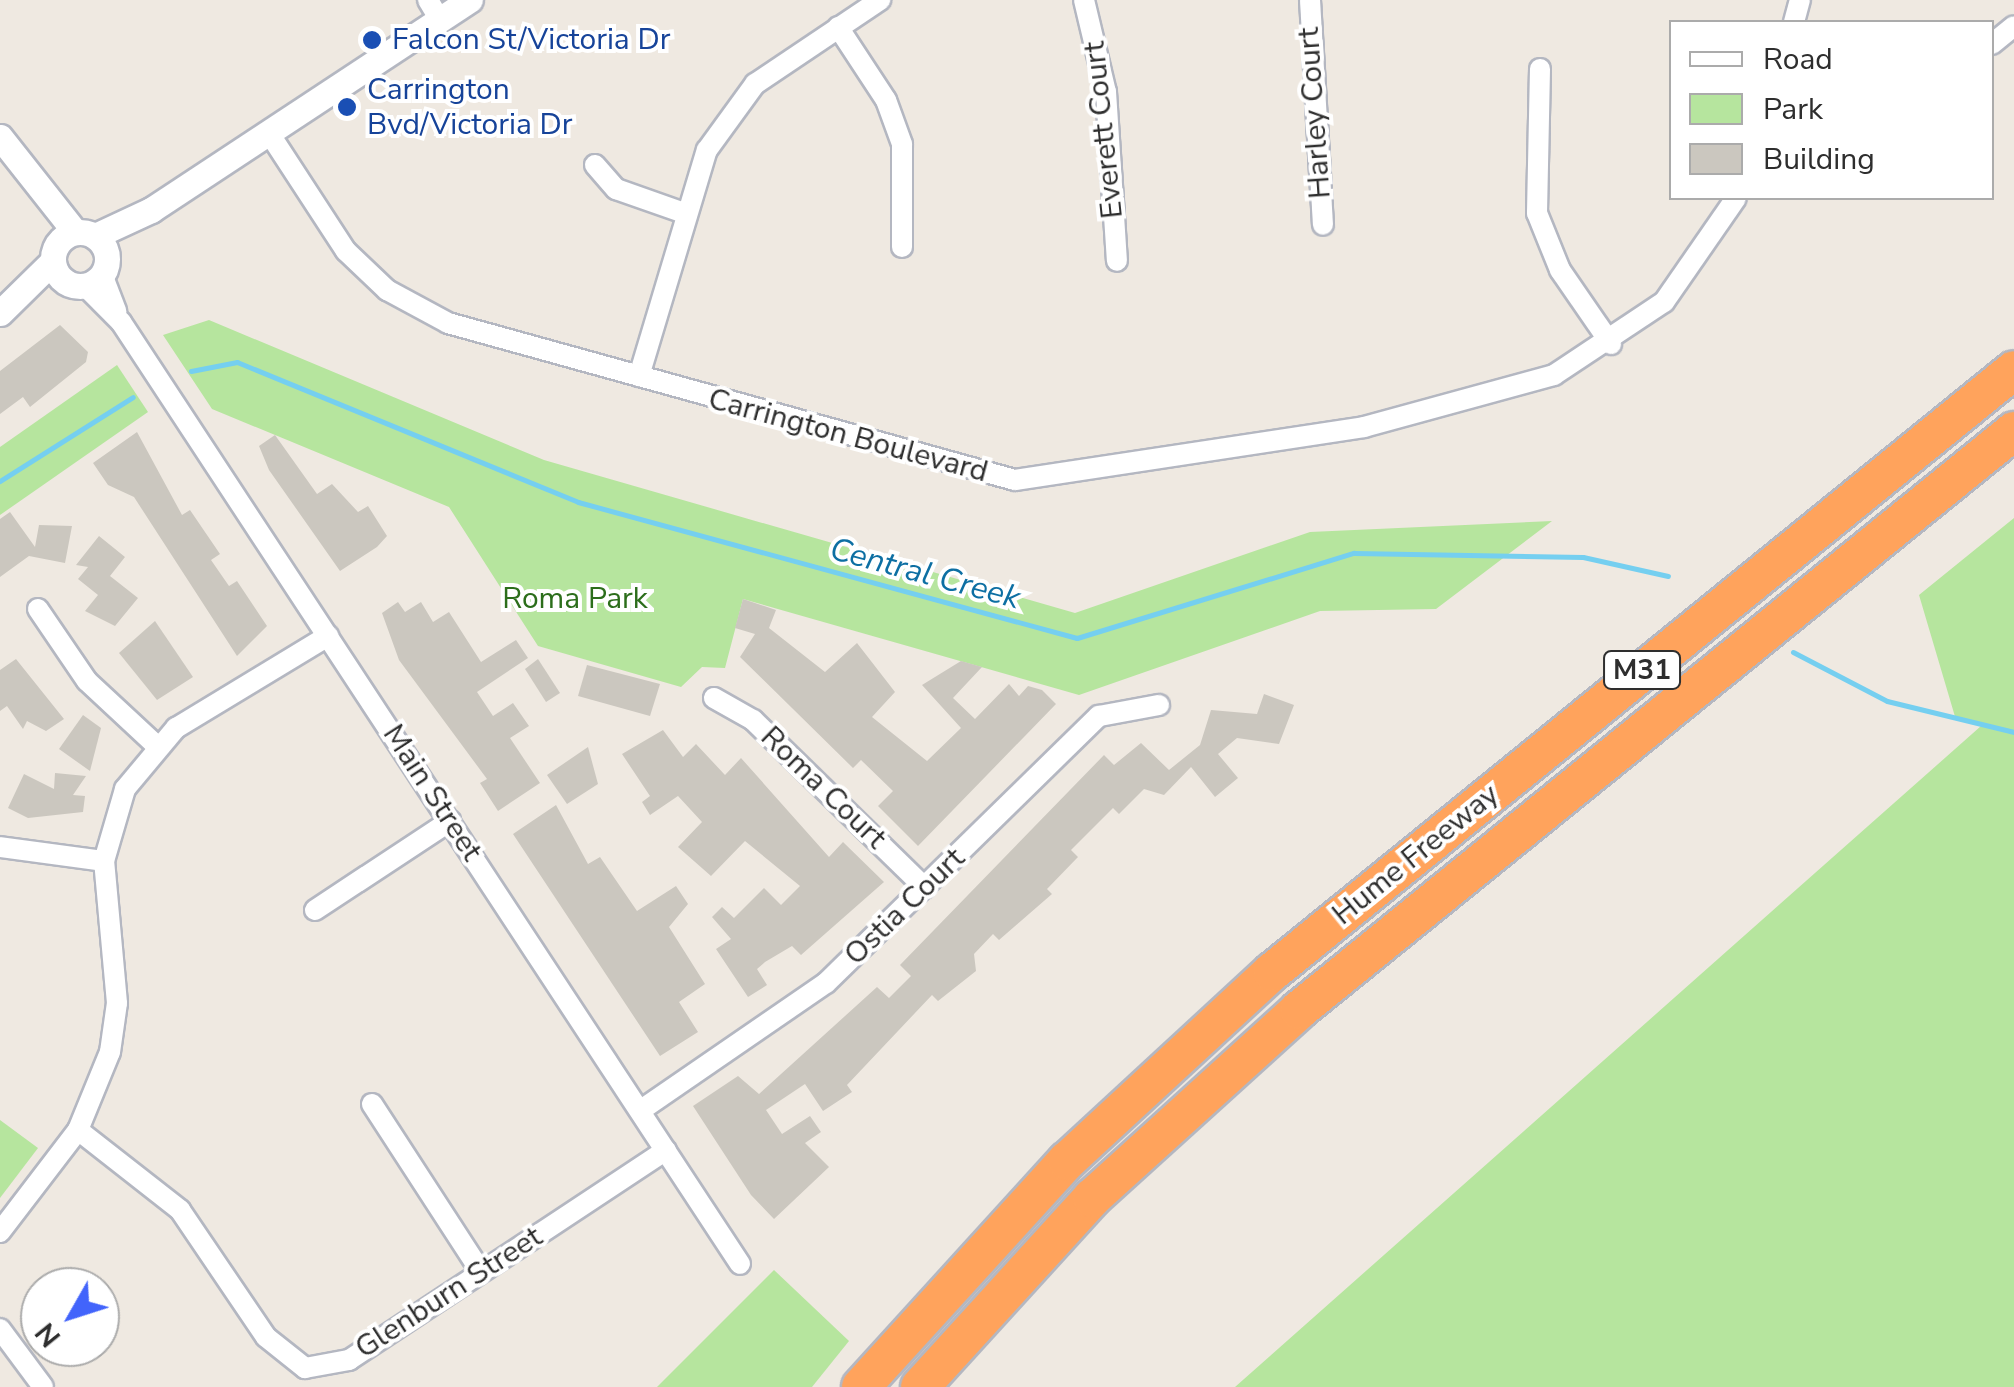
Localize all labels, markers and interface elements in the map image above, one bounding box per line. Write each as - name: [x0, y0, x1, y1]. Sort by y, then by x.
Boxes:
- legend: [1669, 20, 1994, 200]
- place label: Falcon St/Victoria Dr: [392, 22, 670, 58]
- street label: Harley Court: [1291, 26, 1339, 200]
- marker: Falcon St/Victoria Dr: [361, 29, 383, 51]
- text: Road: [1763, 39, 1833, 80]
- street label: Everett Court: [1077, 40, 1131, 220]
- place label: Carrington Bvd/Victoria Dr: [367, 72, 573, 142]
- text: Park: [1763, 89, 1823, 130]
- marker: Carrington Bvd/Victoria Dr: [336, 96, 358, 118]
- text: Building: [1763, 139, 1875, 180]
- street label: Carrington Boulevard: [704, 381, 992, 491]
- water label: Central Creek: [826, 530, 1024, 618]
- park label: Roma Park: [502, 581, 648, 617]
- road number: M31: [1602, 647, 1682, 693]
- street label: Main Street: [375, 718, 489, 868]
- street label: Roma Court: [753, 719, 893, 857]
- street label: Hume Freeway: [1326, 777, 1506, 933]
- street label: Ostia Court: [837, 841, 973, 973]
- street label: Glenburn Street: [349, 1219, 549, 1367]
- north arrow: [20, 1267, 120, 1367]
- text: N: [27, 1315, 70, 1355]

